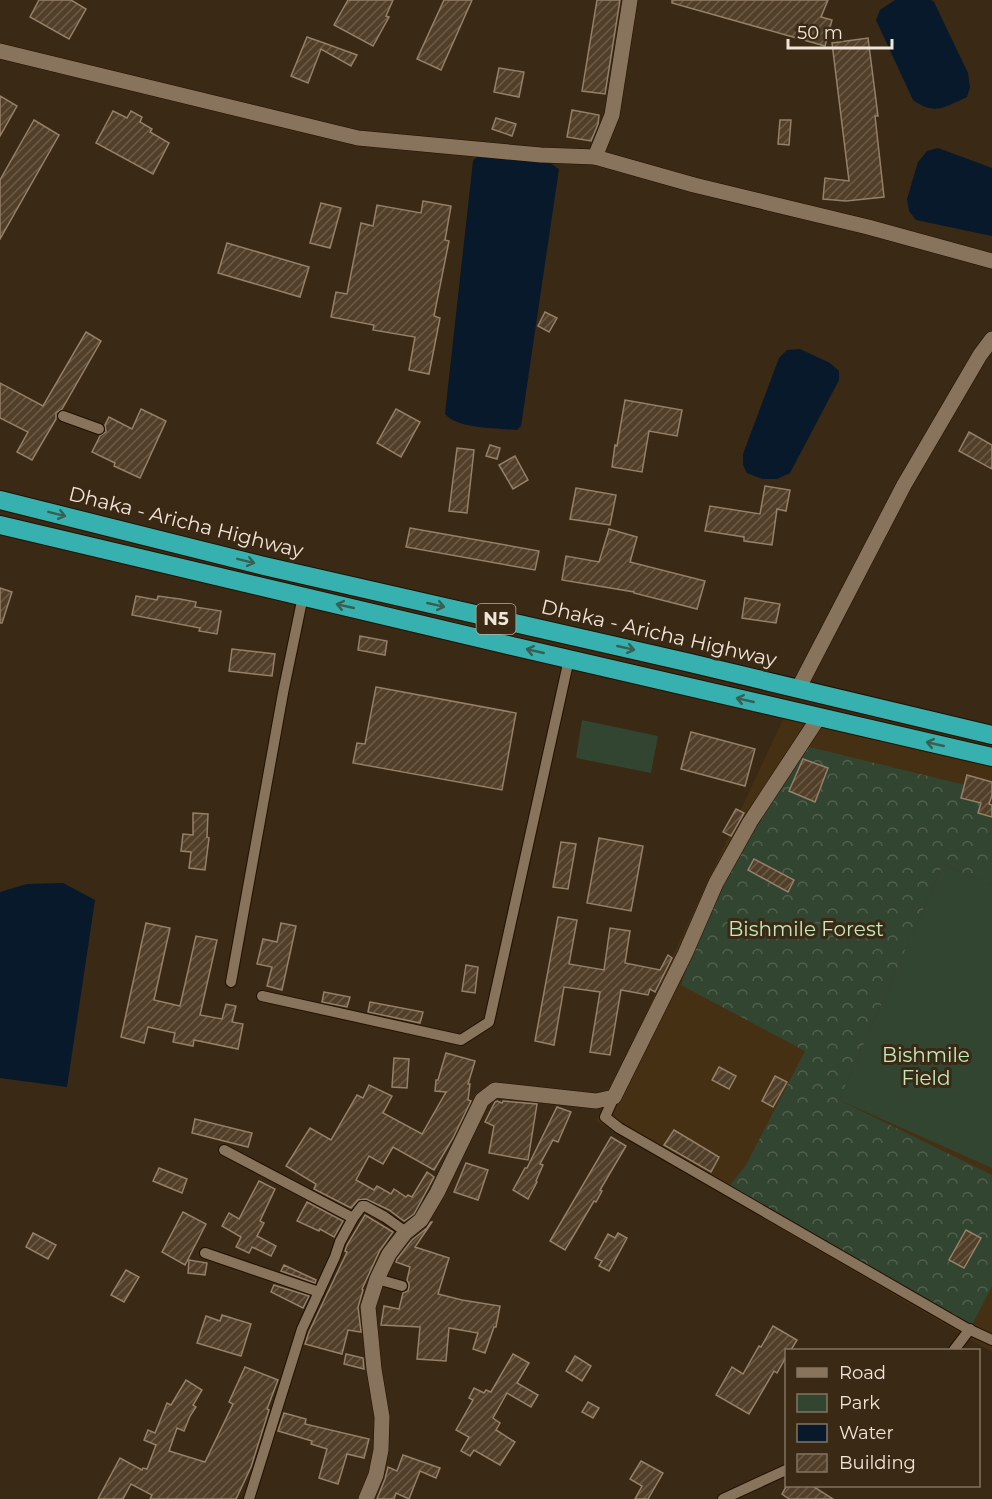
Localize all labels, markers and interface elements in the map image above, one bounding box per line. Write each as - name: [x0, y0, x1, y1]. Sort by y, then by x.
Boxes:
- scale bar: [788, 12, 892, 50]
- text: 50 m: [797, 22, 843, 44]
- street label: Dhaka - Aricha Highway: [66, 481, 306, 563]
- one-way arrow: [47, 508, 66, 520]
- one-way arrow: [236, 556, 255, 568]
- street label: Dhaka - Aricha Highway: [539, 594, 779, 672]
- one-way arrow: [336, 600, 355, 612]
- one-way arrow: [426, 600, 445, 611]
- road number: N5: [476, 604, 516, 634]
- one-way arrow: [616, 643, 635, 655]
- one-way arrow: [525, 645, 545, 656]
- one-way arrow: [736, 693, 755, 705]
- one-way arrow: [926, 737, 945, 749]
- park label: Bishmile Forest: [728, 917, 884, 941]
- park label: Bishmile Field: [882, 1043, 970, 1090]
- legend: [785, 1349, 980, 1487]
- text: Road: [839, 1362, 886, 1384]
- text: Park: [839, 1392, 880, 1414]
- text: Water: [839, 1422, 894, 1444]
- text: Building: [839, 1452, 916, 1474]

